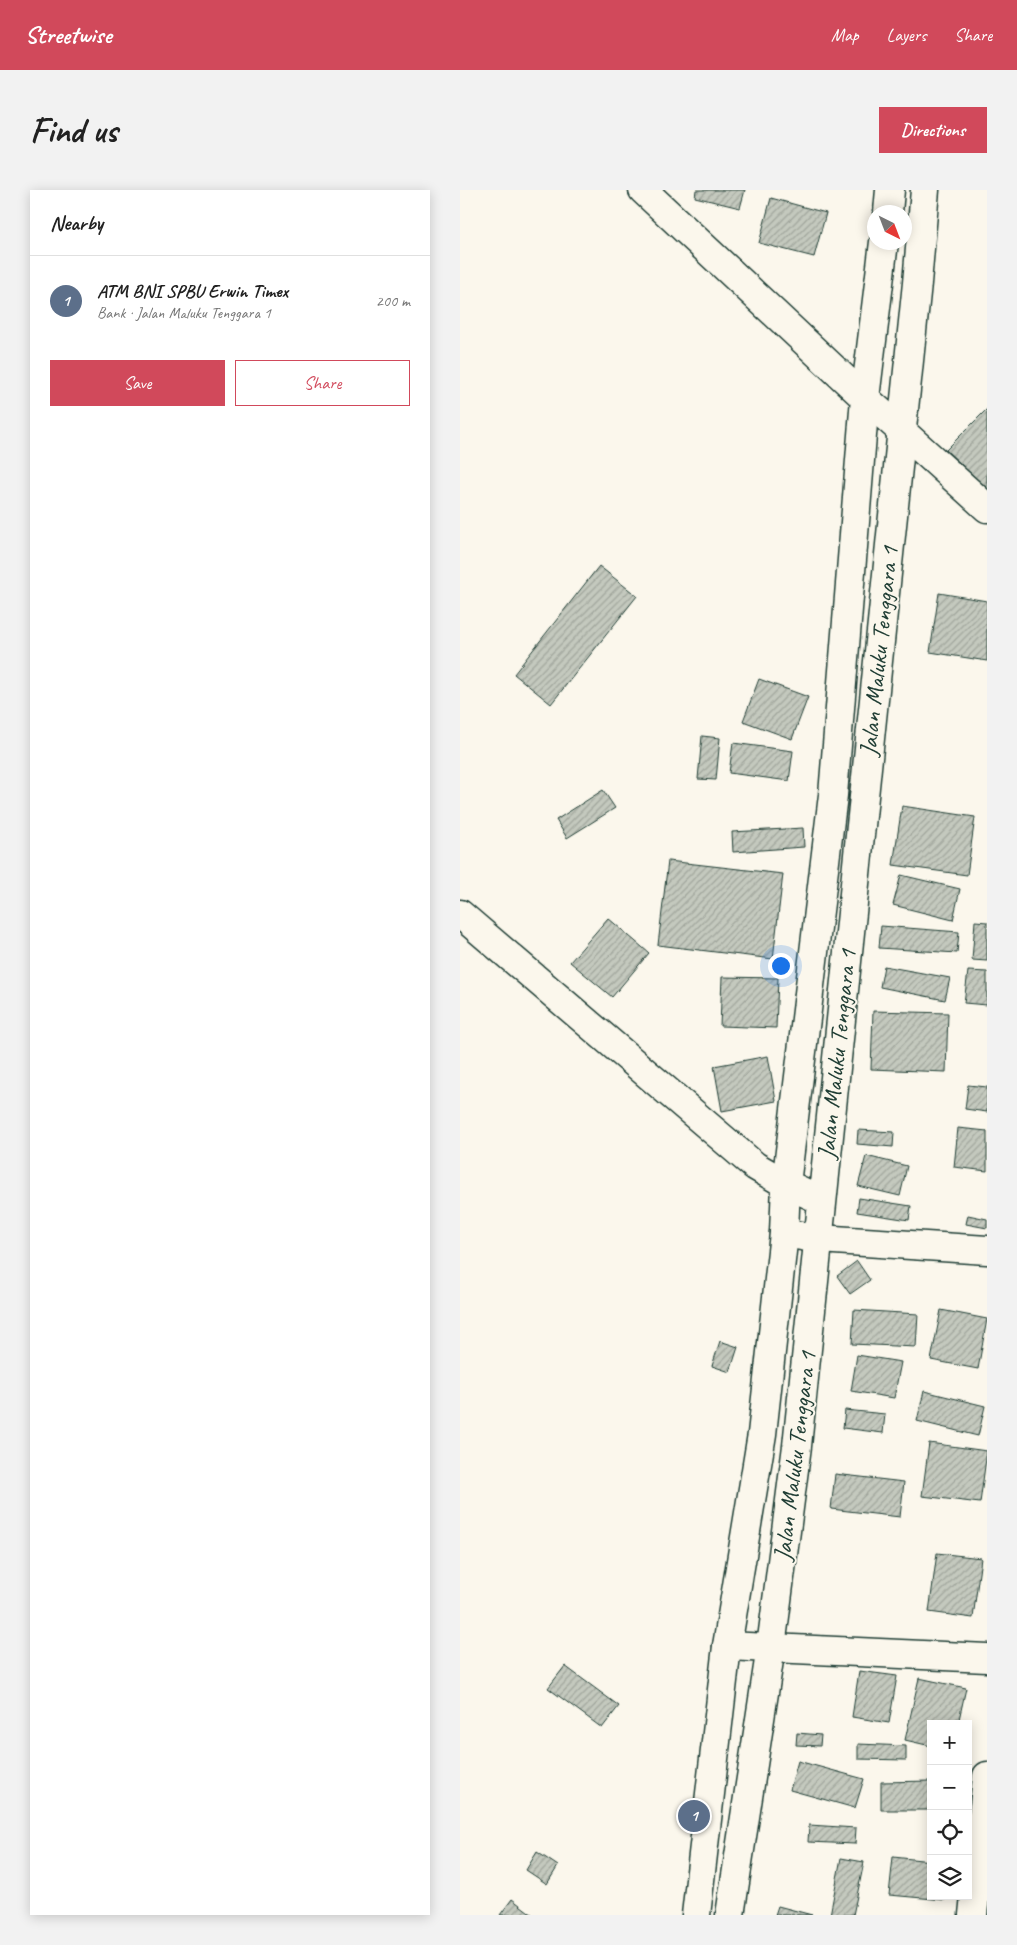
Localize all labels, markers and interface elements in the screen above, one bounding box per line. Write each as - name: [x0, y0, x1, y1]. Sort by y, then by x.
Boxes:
- text: Streetwise: [25, 20, 111, 50]
- text: Map: [831, 24, 859, 46]
- text: Layers: [887, 24, 926, 46]
- text: Share: [954, 24, 992, 46]
- button: Directions: [879, 107, 987, 153]
- text: Find us: [30, 108, 117, 153]
- north arrow: [867, 205, 912, 250]
- text: Nearby: [50, 210, 103, 236]
- text: ATM BNI SPBU Erwin Timex: [97, 279, 288, 303]
- text: 1: [62, 291, 70, 311]
- text: 200 m: [376, 291, 410, 311]
- text: Bank · Jalan Maluku Tenggara 1: [97, 303, 271, 323]
- button: Save: [50, 360, 225, 406]
- button: Share: [235, 360, 410, 406]
- street label: Jalan Maluku Tenggara 1: [852, 543, 906, 758]
- street label: Jalan Maluku Tenggara 1: [810, 946, 864, 1161]
- your location: [768, 953, 794, 979]
- street label: Jalan Maluku Tenggara 1: [766, 1348, 824, 1564]
- map controls: [927, 1720, 972, 1900]
- button: +: [927, 1720, 972, 1765]
- button: −: [927, 1765, 972, 1810]
- pin: 1: [678, 1797, 710, 1835]
- button: locate: [927, 1810, 972, 1855]
- button: layers: [927, 1855, 972, 1900]

